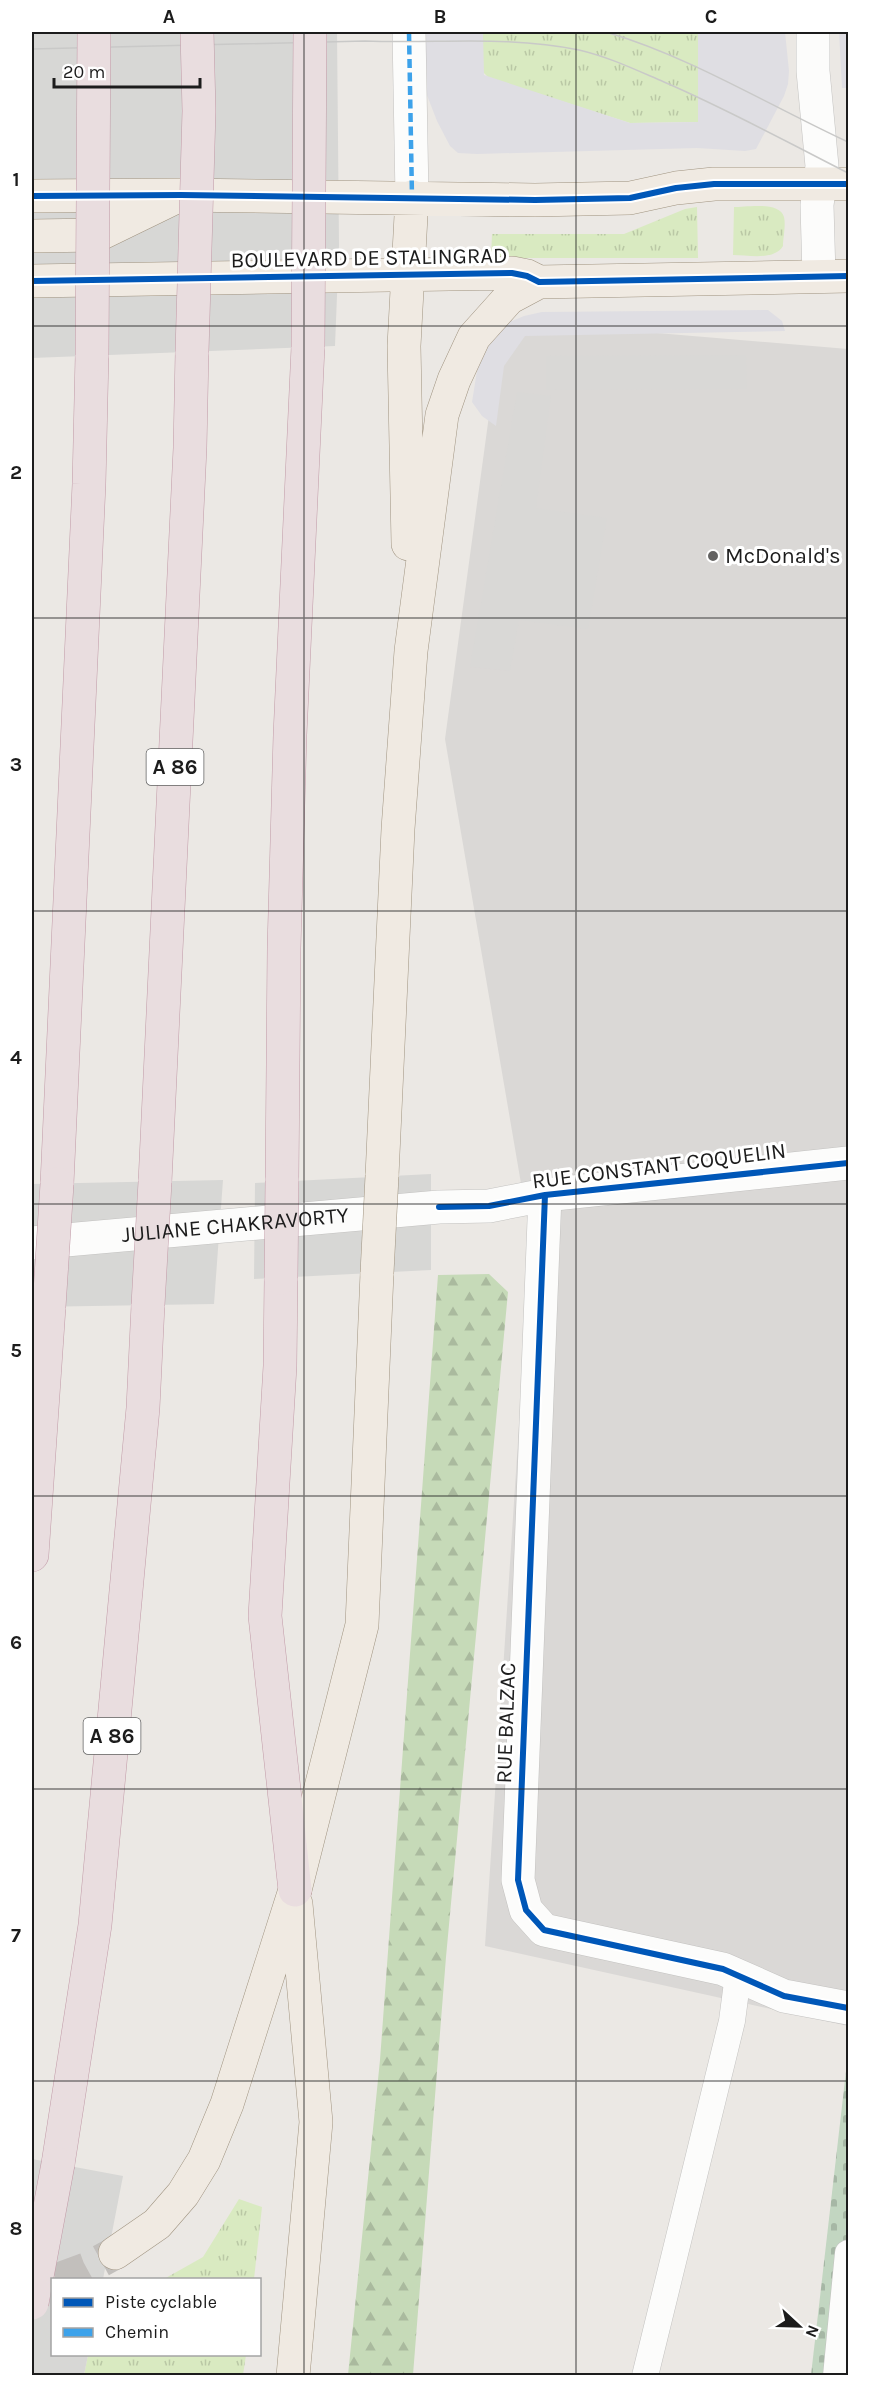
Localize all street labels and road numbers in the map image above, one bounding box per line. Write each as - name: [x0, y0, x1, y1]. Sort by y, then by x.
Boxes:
- street label: BOULEVARD DE STALINGRAD: [230, 243, 508, 273]
- road number: A 86: [146, 749, 204, 785]
- street label: RUE CONSTANT COQUELIN: [530, 1138, 788, 1194]
- street label: JULIANE CHAKRAVORTY: [121, 1202, 350, 1248]
- street label: RUE BALZAC: [491, 1662, 521, 1784]
- road number: A 86: [84, 1718, 140, 1754]

